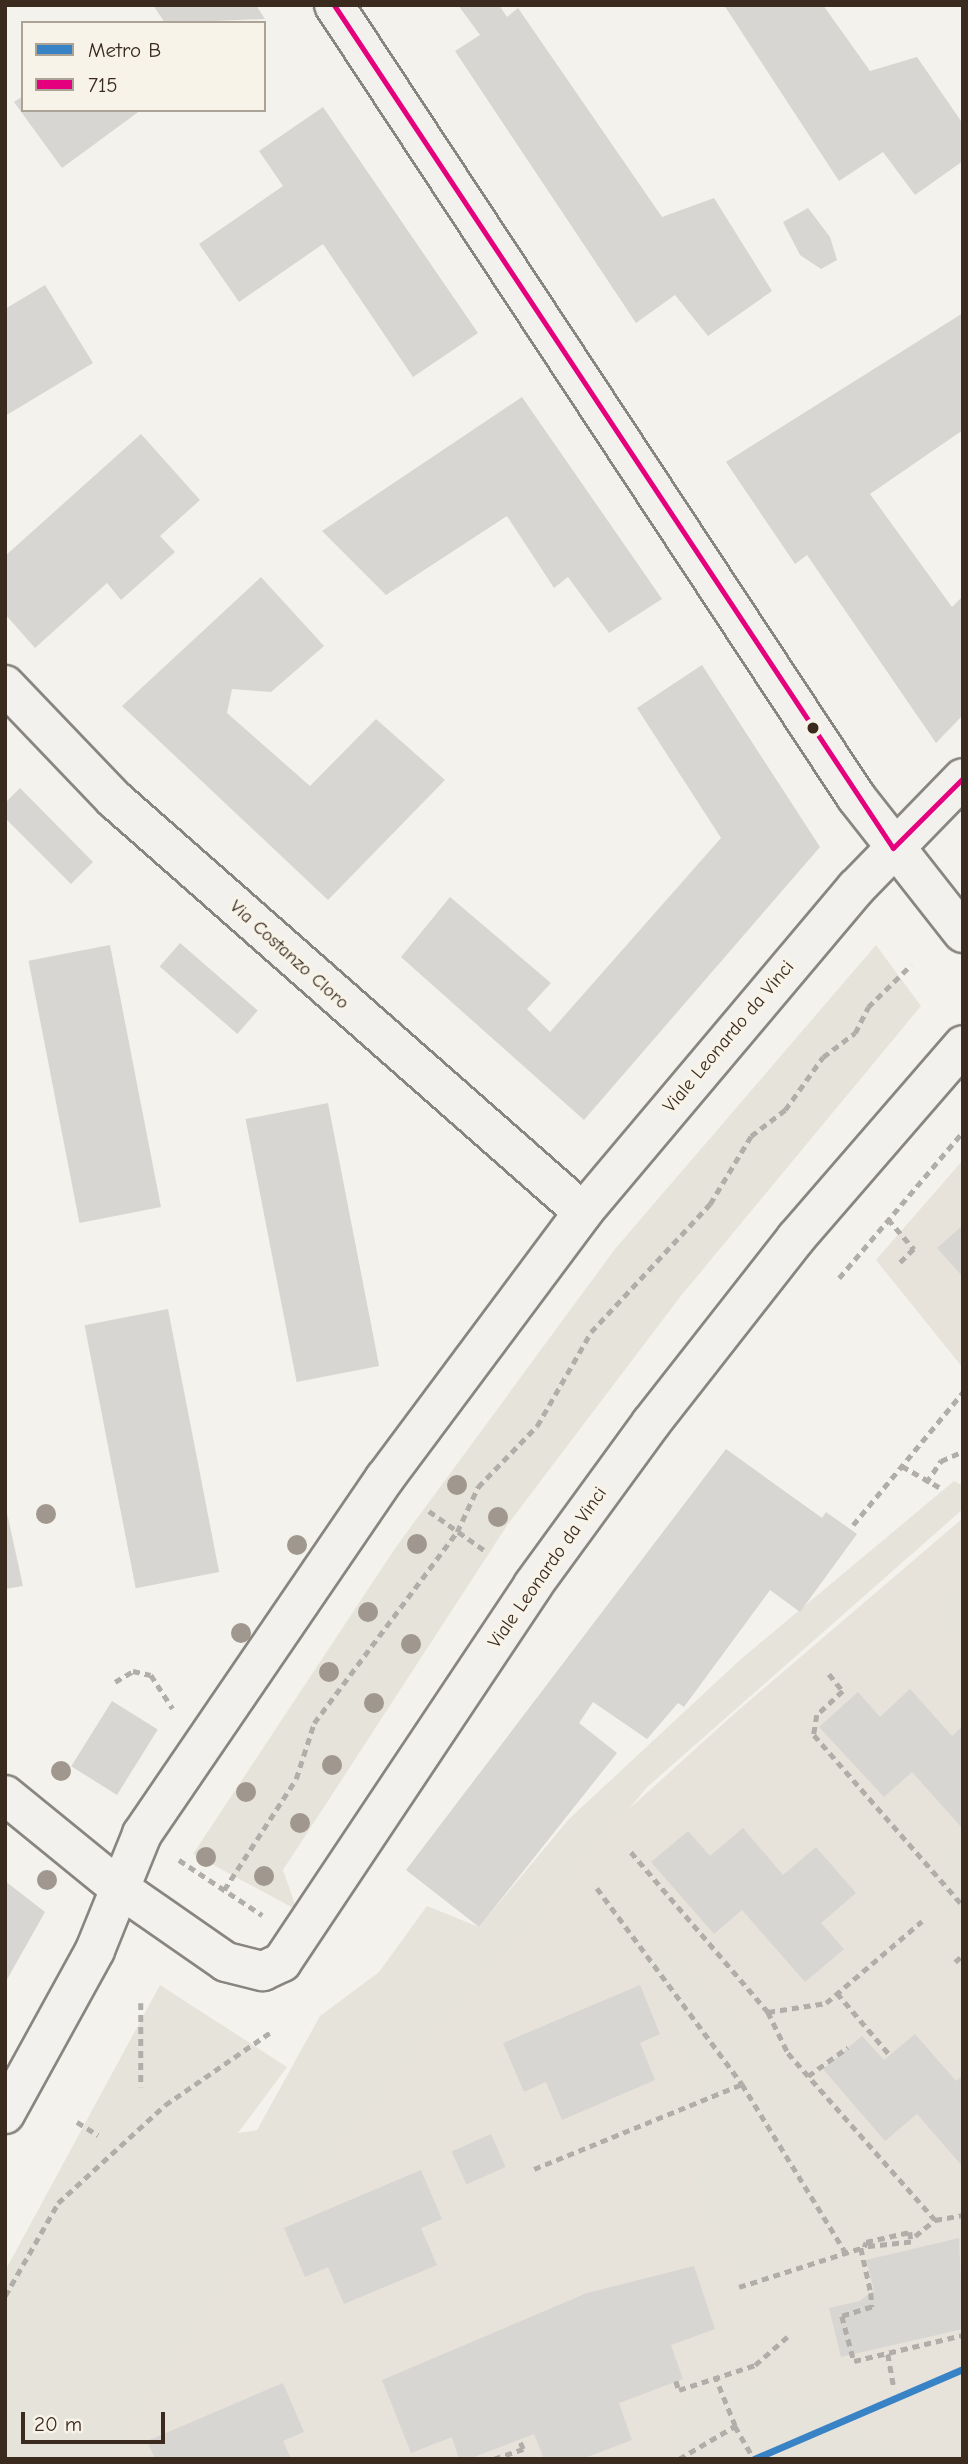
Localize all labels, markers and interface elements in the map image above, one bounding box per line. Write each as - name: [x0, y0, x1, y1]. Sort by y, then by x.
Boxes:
- legend: [21, 21, 266, 112]
- text: Metro B: [88, 38, 161, 62]
- text: 715: [88, 73, 118, 97]
- unlabelled marker: [806, 721, 820, 735]
- street label: Via Costanzo Cloro: [225, 895, 353, 1015]
- street label: Viale Leonardo da Vinci: [659, 956, 799, 1118]
- street label: Viale Leonardo da Vinci: [484, 1483, 612, 1653]
- scale bar: [24, 2398, 168, 2442]
- text: 20 m: [34, 2412, 82, 2436]

